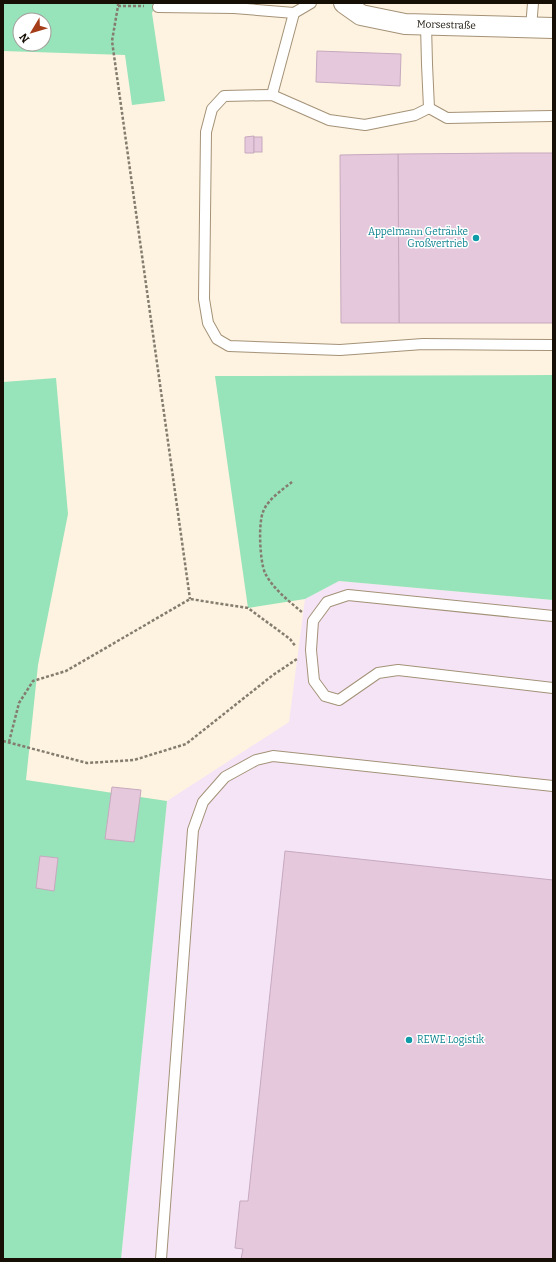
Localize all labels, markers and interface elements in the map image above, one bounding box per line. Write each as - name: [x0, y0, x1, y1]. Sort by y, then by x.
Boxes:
- north arrow: [12, 12, 52, 52]
- street label: Morsestraße: [417, 18, 476, 32]
- text: N: [16, 30, 32, 45]
- place label: Appelmann Getränke Großvertrieb: [368, 226, 468, 250]
- marker: Appelmann Getränke Großvertrieb: [471, 233, 481, 243]
- place label: REWE Logistik: [417, 1034, 485, 1046]
- marker: REWE Logistik: [404, 1035, 414, 1045]

